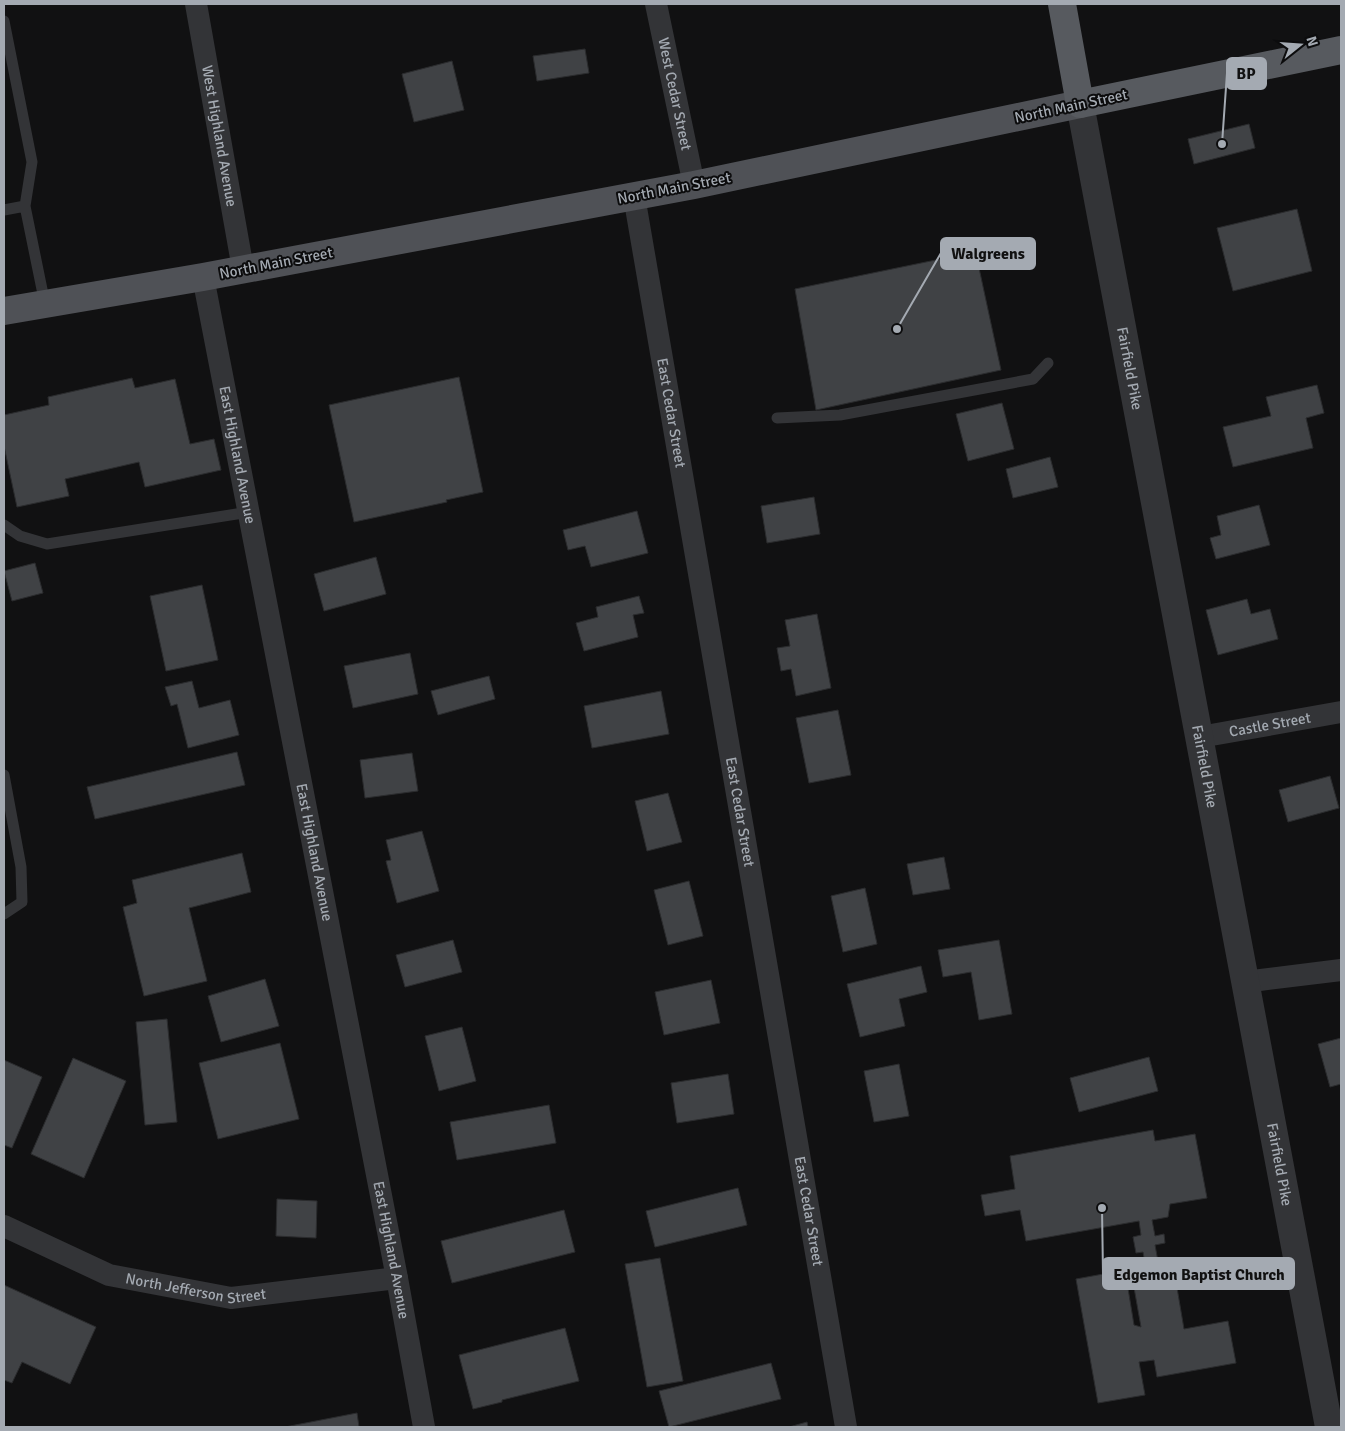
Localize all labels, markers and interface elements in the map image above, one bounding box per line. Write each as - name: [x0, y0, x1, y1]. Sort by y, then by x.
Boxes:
- north arrow: [1275, 20, 1325, 70]
- text: N: [1302, 34, 1322, 48]
- street label: West Cedar Street: [654, 36, 696, 152]
- callout: BP: [1227, 58, 1266, 89]
- street label: West Highland Avenue: [198, 64, 241, 208]
- text: BP: [1236, 64, 1256, 84]
- street label: North Main Street: [1013, 85, 1129, 127]
- street label: North Main Street: [616, 168, 732, 208]
- callout: Walgreens: [941, 238, 1035, 269]
- street label: North Main Street: [218, 243, 334, 283]
- text: Walgreens: [951, 244, 1025, 264]
- street label: Fairfield Pike: [1113, 325, 1146, 411]
- street label: East Cedar Street: [653, 357, 690, 469]
- street label: East Highland Avenue: [215, 384, 260, 525]
- street label: Castle Street: [1228, 709, 1312, 741]
- street label: Fairfield Pike: [1188, 723, 1221, 809]
- street label: East Cedar Street: [722, 756, 758, 868]
- street label: East Highland Avenue: [292, 782, 337, 923]
- street label: Fairfield Pike: [1263, 1121, 1296, 1207]
- street label: East Cedar Street: [791, 1155, 827, 1267]
- street label: East Highland Avenue: [369, 1180, 413, 1320]
- callout: Edgemon Baptist Church: [1103, 1258, 1294, 1289]
- text: Edgemon Baptist Church: [1113, 1265, 1285, 1285]
- street label: North Jefferson Street: [124, 1269, 267, 1307]

